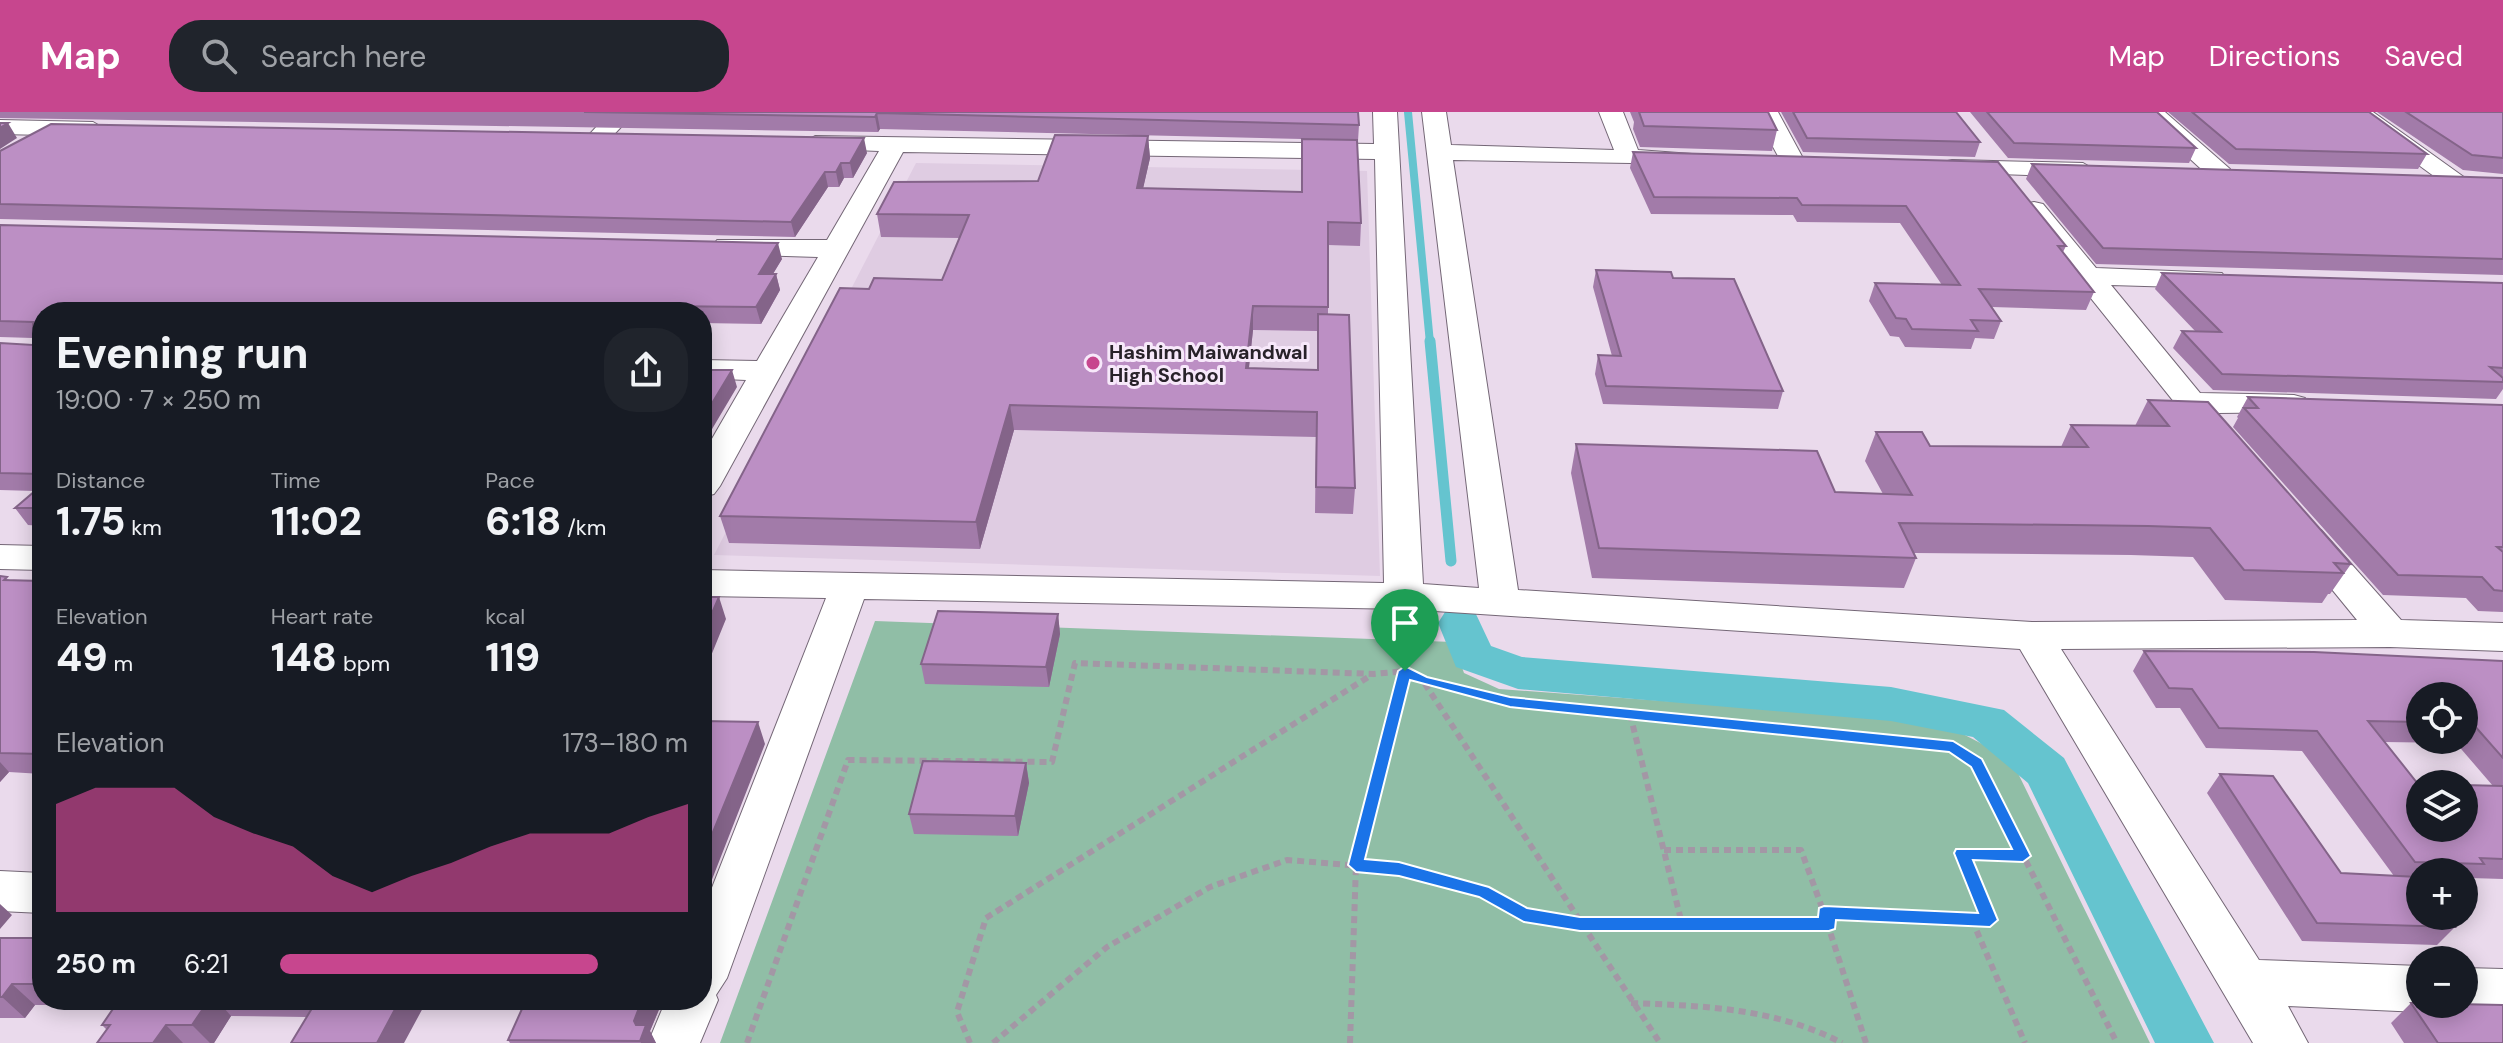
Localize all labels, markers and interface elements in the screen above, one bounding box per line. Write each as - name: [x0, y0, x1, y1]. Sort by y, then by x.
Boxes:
- search box: [169, 20, 729, 92]
- text: Map: [40, 31, 121, 81]
- icon: search: [197, 34, 241, 78]
- text: Search here: [261, 37, 426, 76]
- text: Map: [2108, 38, 2165, 75]
- text: Directions: [2209, 38, 2341, 75]
- text: Saved: [2385, 38, 2463, 75]
- text: Evening run: [56, 324, 309, 382]
- button: share: [604, 328, 688, 412]
- place label: Hashim Maiwandwal High School: [1109, 339, 1308, 388]
- marker: Hashim Maiwandwal High School: [1084, 354, 1102, 372]
- text: 19:00 · 7 × 250 m: [56, 383, 261, 417]
- text: Distance: [56, 466, 145, 495]
- text: Time: [271, 466, 320, 495]
- text: Pace: [485, 466, 535, 495]
- text: 1.75: [56, 495, 125, 547]
- text: 11:02: [271, 495, 362, 547]
- text: 6:18: [485, 495, 561, 547]
- text: km: [125, 513, 162, 542]
- text: /km: [561, 513, 606, 542]
- pin: [1371, 589, 1439, 671]
- icon: arrive: [1383, 601, 1427, 645]
- text: Elevation: [56, 602, 148, 631]
- text: Heart rate: [271, 602, 373, 631]
- text: kcal: [485, 602, 525, 631]
- text: 49: [56, 631, 108, 683]
- text: 148: [271, 631, 337, 683]
- text: 119: [485, 631, 540, 683]
- text: m: [108, 649, 133, 678]
- text: bpm: [337, 649, 390, 678]
- map controls: [2406, 682, 2478, 1018]
- button: locate: [2406, 682, 2478, 754]
- text: Elevation: [56, 726, 164, 760]
- text: 173–180 m: [562, 726, 688, 760]
- button: layers: [2406, 770, 2478, 842]
- button: +: [2406, 858, 2478, 930]
- button: −: [2406, 946, 2478, 1018]
- text: 250 m: [56, 947, 136, 981]
- text: 6:21: [184, 947, 229, 981]

